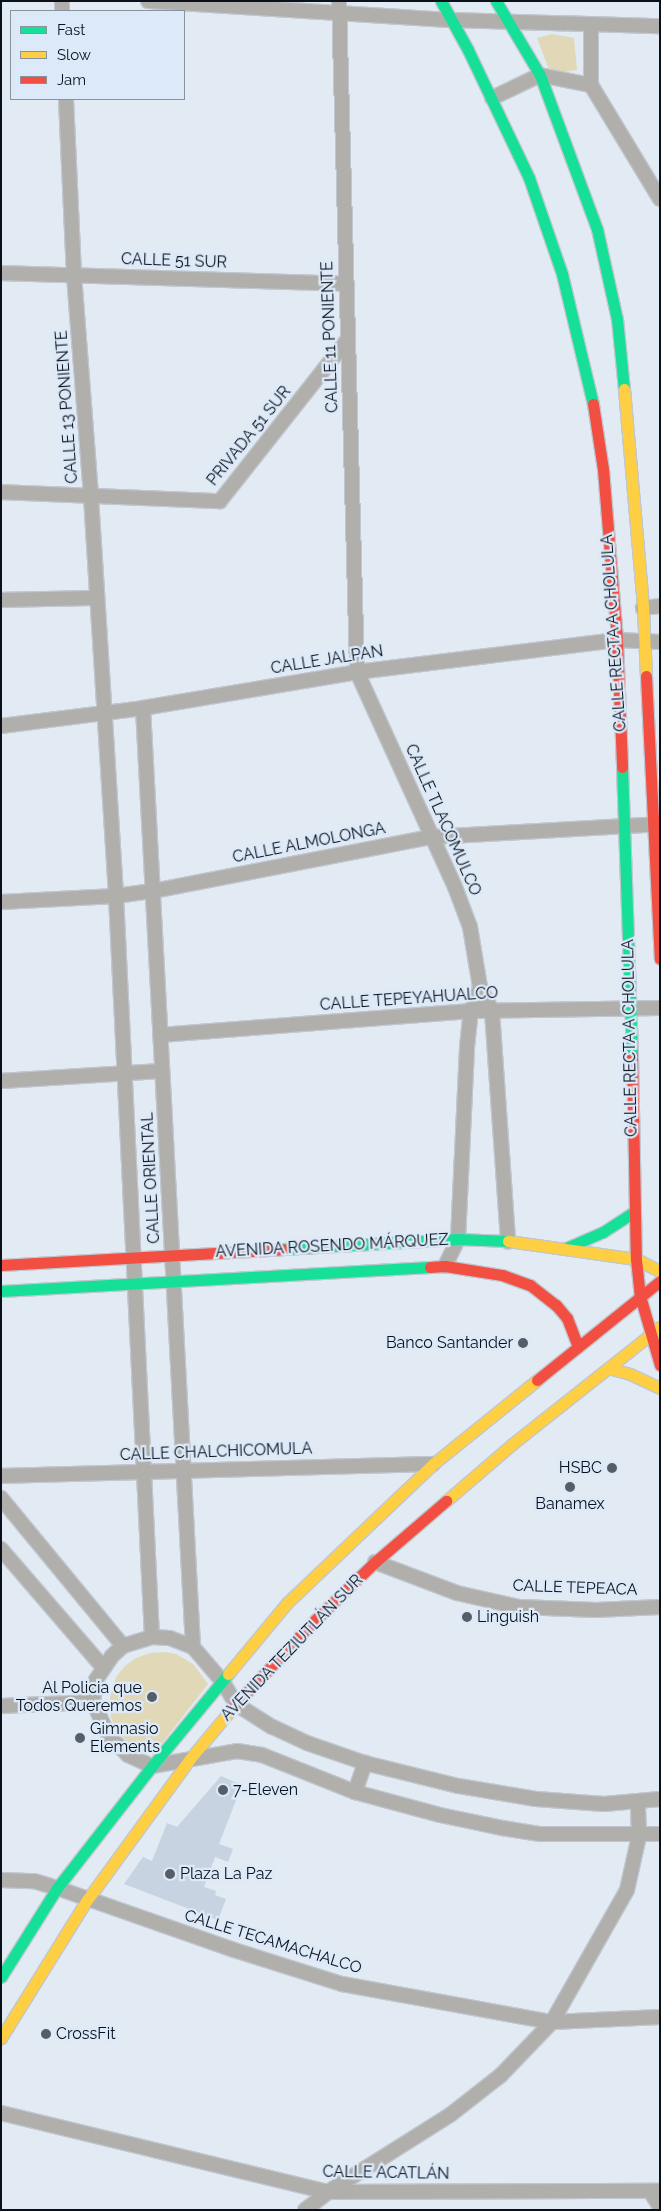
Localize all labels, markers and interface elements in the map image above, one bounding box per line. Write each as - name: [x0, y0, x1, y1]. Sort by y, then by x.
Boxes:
- legend: [10, 10, 185, 100]
- text: Fast: [57, 21, 85, 39]
- text: Slow: [57, 46, 91, 64]
- text: Jam: [57, 71, 86, 89]
- street label: CALLE 51 SUR: [121, 250, 227, 272]
- street label: CALLE 11 PONIENTE: [318, 261, 342, 413]
- street label: CALLE 13 PONIENTE: [52, 330, 82, 484]
- street label: PRIVADA 51 SUR: [203, 382, 295, 490]
- street label: CALLE RECTA A CHOLULA: [597, 533, 631, 733]
- street label: CALLE JALPAN: [269, 642, 385, 678]
- street label: CALLE TLACOMULCO: [401, 741, 485, 899]
- street label: CALLE ALMOLONGA: [231, 819, 387, 867]
- street label: CALLE RECTA A CHOLULA: [619, 938, 641, 1138]
- street label: CALLE TEPEYAHUALCO: [319, 983, 499, 1015]
- street label: CALLE ORIENTAL: [138, 1112, 164, 1244]
- street label: AVENIDA ROSENDO MÁRQUEZ: [215, 1230, 449, 1262]
- place label: Banco Santander: [386, 1333, 513, 1353]
- marker: Banco Santander: [517, 1337, 529, 1349]
- street label: CALLE CHALCHICOMULA: [119, 1439, 313, 1465]
- place label: HSBC: [559, 1458, 602, 1478]
- marker: HSBC: [606, 1462, 618, 1474]
- marker: Banamex: [564, 1481, 576, 1493]
- place label: Banamex: [535, 1494, 605, 1514]
- street label: AVENIDA TEZIUTLÁN SUR: [217, 1571, 367, 1725]
- street label: CALLE TEPEACA: [512, 1576, 638, 1600]
- place label: Linguish: [477, 1607, 539, 1627]
- marker: Linguish: [461, 1611, 473, 1623]
- place label: Al Policia que Todos Queremos: [16, 1678, 142, 1716]
- marker: Al Policia que Todos Queremos: [146, 1691, 158, 1703]
- place label: Gimnasio Elements: [90, 1719, 160, 1757]
- marker: Gimnasio Elements: [74, 1732, 86, 1744]
- place label: 7-Eleven: [233, 1780, 298, 1800]
- marker: 7-Eleven: [217, 1784, 229, 1796]
- place label: Plaza La Paz: [180, 1864, 272, 1884]
- marker: Plaza La Paz: [164, 1868, 176, 1880]
- street label: CALLE TECAMACHALCO: [182, 1906, 364, 1978]
- place label: CrossFit: [56, 2024, 116, 2044]
- marker: CrossFit: [40, 2028, 52, 2040]
- street label: CALLE ACATLÁN: [322, 2162, 450, 2184]

